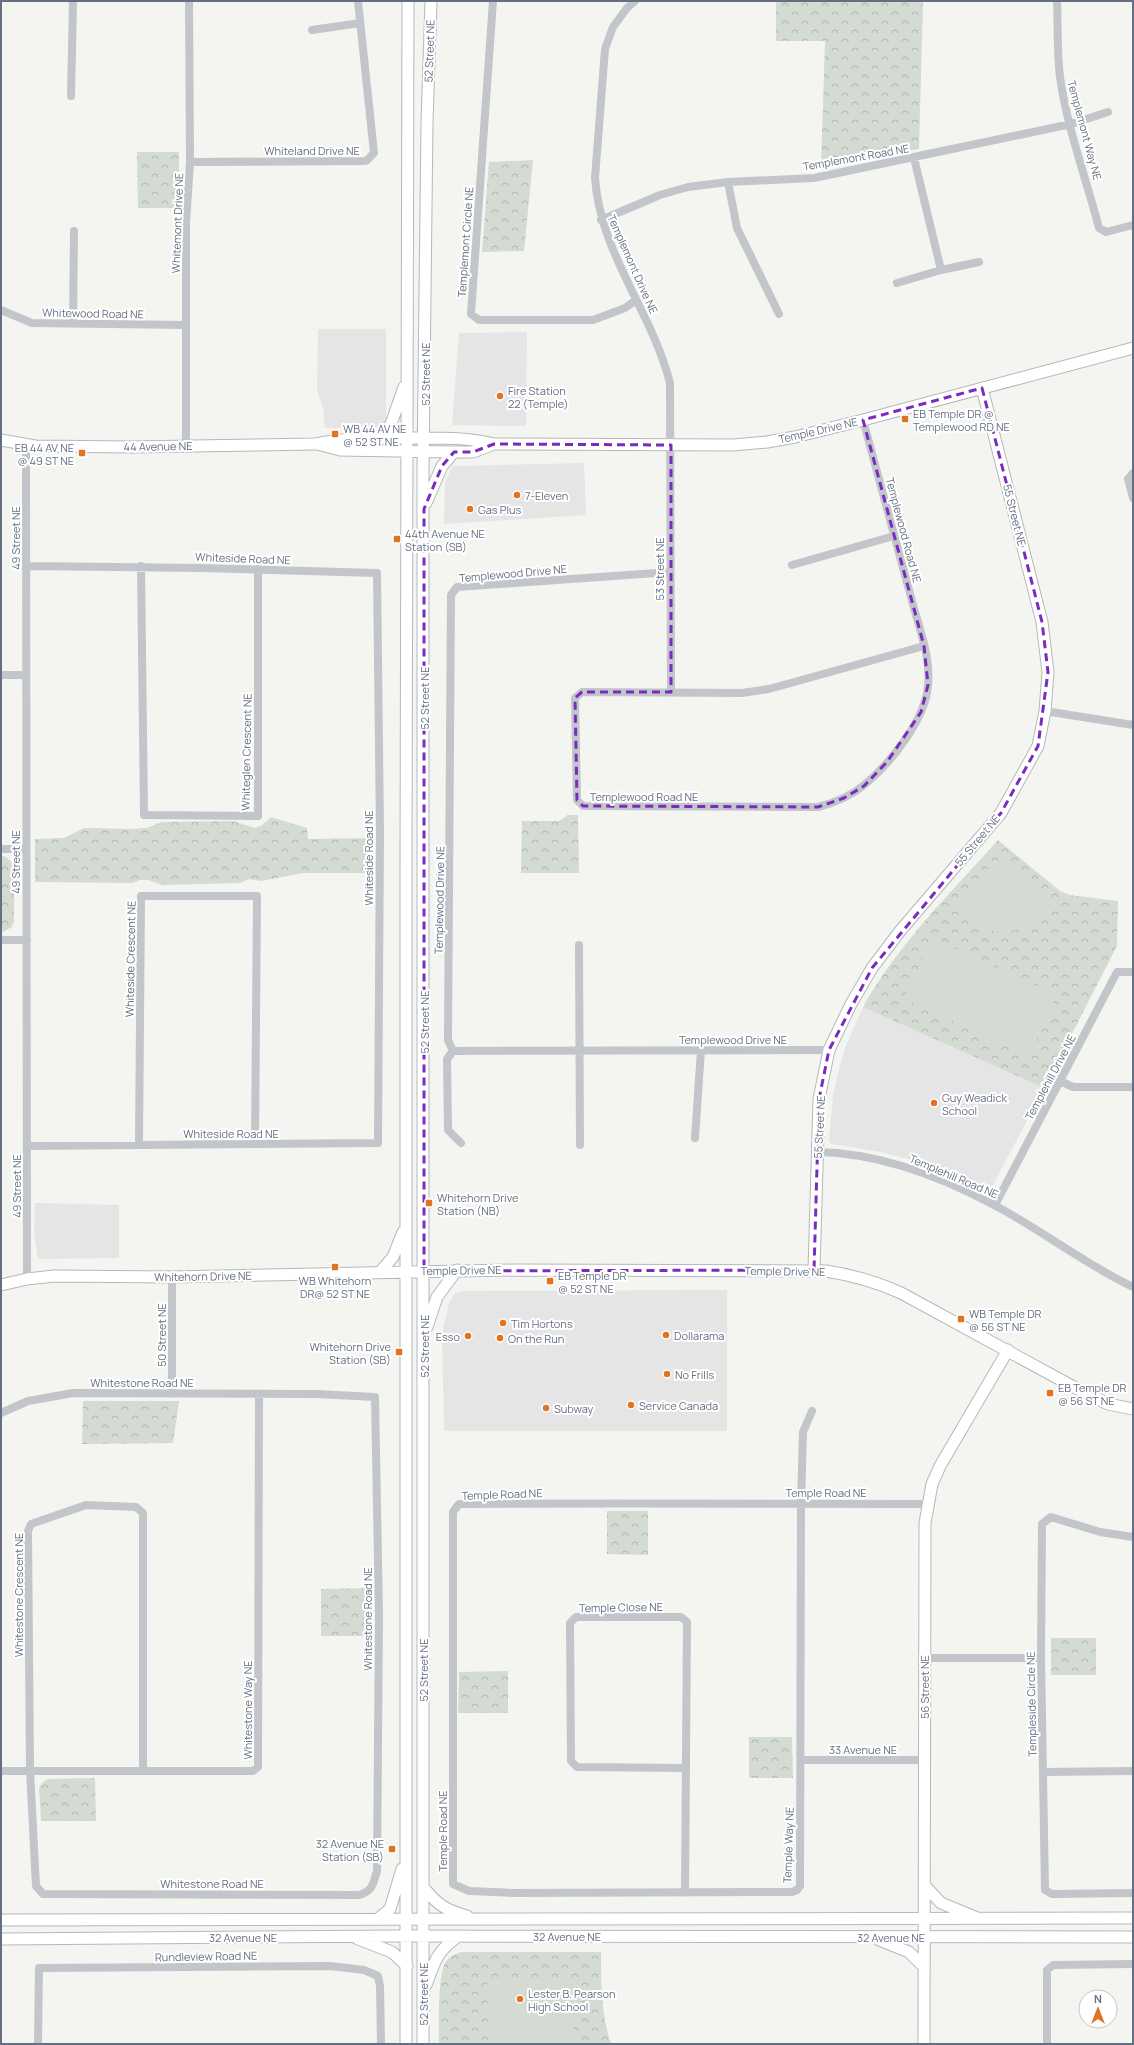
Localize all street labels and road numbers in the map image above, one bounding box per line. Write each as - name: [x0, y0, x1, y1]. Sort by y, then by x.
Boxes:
- street label: 52 Street NE: [420, 19, 438, 83]
- street label: Templemont Way NE: [1064, 78, 1106, 182]
- street label: Templemont Road NE: [802, 140, 910, 174]
- street label: Whiteland Drive NE: [264, 143, 360, 158]
- street label: Whitemont Drive NE: [168, 173, 186, 273]
- street label: Templemont Circle NE: [454, 186, 476, 298]
- street label: Templemont Drive NE: [604, 212, 662, 316]
- street label: Whitewood Road NE: [42, 305, 144, 321]
- street label: 52 Street NE: [418, 343, 433, 405]
- street label: Temple Drive NE: [777, 414, 859, 446]
- street label: 44 Avenue NE: [123, 438, 193, 454]
- street label: Templewood Road NE: [883, 476, 925, 584]
- street label: 55 Street NE: [1000, 483, 1030, 547]
- street label: 49 Street NE: [8, 506, 23, 570]
- street label: 53 Street NE: [652, 538, 667, 600]
- street label: Whiteside Road NE: [195, 549, 291, 567]
- street label: Templewood Drive NE: [458, 561, 568, 585]
- street label: 52 Street NE: [417, 667, 432, 729]
- street label: Whiteglen Crescent NE: [237, 693, 255, 811]
- street label: Templewood Road NE: [590, 789, 698, 804]
- street label: Whiteside Road NE: [361, 810, 376, 906]
- street label: 55 Street NE: [951, 811, 1003, 869]
- street label: 49 Street NE: [8, 830, 23, 894]
- street label: Templewood Drive NE: [431, 846, 447, 954]
- street label: Whiteside Crescent NE: [121, 901, 139, 1017]
- street label: 52 Street NE: [417, 991, 432, 1053]
- street label: Templewood Drive NE: [679, 1032, 787, 1047]
- street label: Templehill Drive NE: [1021, 1032, 1079, 1122]
- street label: 55 Street NE: [810, 1095, 828, 1159]
- street label: Whiteside Road NE: [183, 1126, 279, 1141]
- street label: Templehill Road NE: [907, 1150, 1001, 1202]
- street label: 49 Street NE: [9, 1154, 24, 1218]
- street label: Temple Drive NE: [421, 1262, 501, 1278]
- street label: Temple Drive NE: [745, 1263, 825, 1279]
- street label: Whitehorn Drive NE: [154, 1268, 252, 1284]
- street label: 50 Street NE: [154, 1303, 169, 1367]
- street label: 52 Street NE: [417, 1315, 432, 1377]
- street label: Whitestone Road NE: [90, 1375, 194, 1390]
- street label: Temple Road NE: [461, 1485, 543, 1503]
- street label: Temple Road NE: [785, 1485, 867, 1500]
- street label: Whitestone Crescent NE: [11, 1533, 26, 1657]
- street label: Whitestone Road NE: [360, 1567, 375, 1671]
- street label: Temple Close NE: [579, 1599, 663, 1615]
- street label: 52 Street NE: [416, 1639, 431, 1701]
- street label: Templeside Circle NE: [1023, 1651, 1039, 1757]
- street label: 56 Street NE: [917, 1655, 932, 1719]
- street label: Whitestone Way NE: [240, 1661, 255, 1759]
- street label: 33 Avenue NE: [829, 1742, 897, 1757]
- street label: Temple Road NE: [435, 1790, 450, 1872]
- street label: Temple Way NE: [779, 1807, 797, 1883]
- street label: Whitestone Road NE: [160, 1876, 264, 1891]
- street label: 32 Avenue NE: [533, 1929, 601, 1944]
- street label: 32 Avenue NE: [209, 1930, 277, 1945]
- street label: 32 Avenue NE: [857, 1930, 925, 1945]
- street label: Rundleview Road NE: [155, 1948, 257, 1964]
- street label: 52 Street NE: [416, 1963, 431, 2025]

